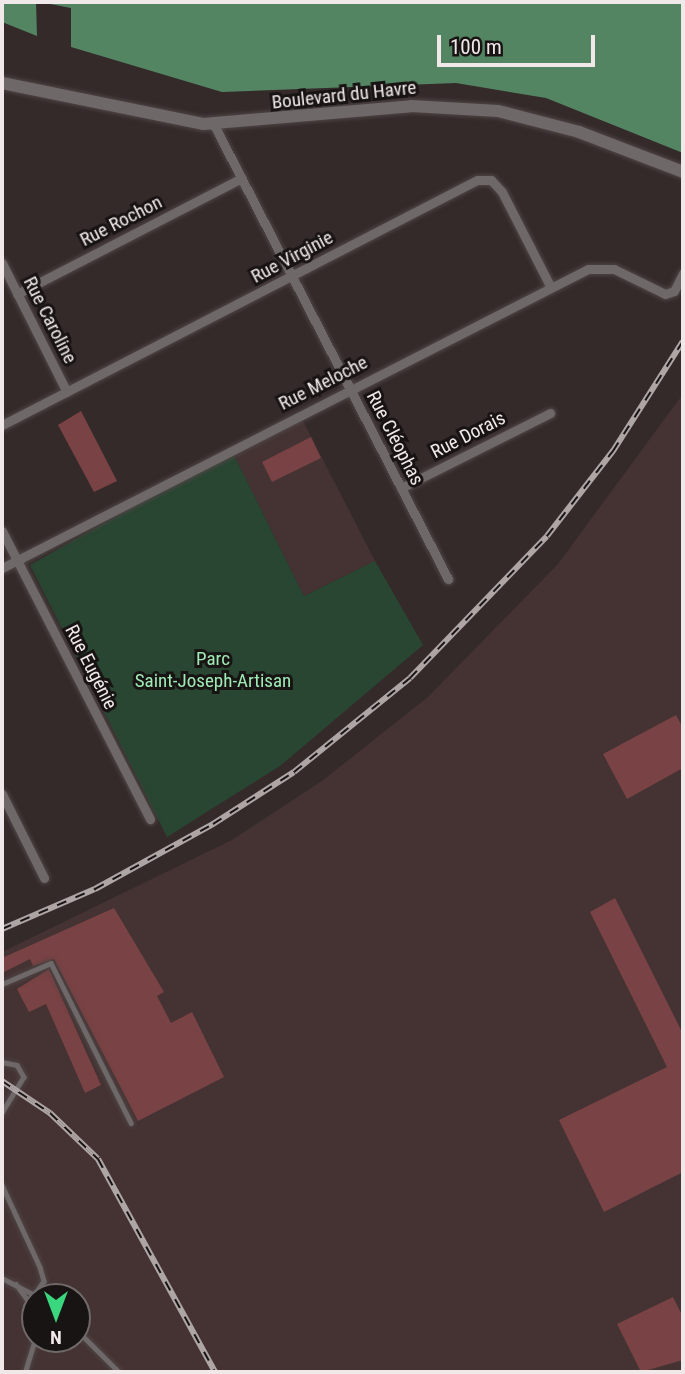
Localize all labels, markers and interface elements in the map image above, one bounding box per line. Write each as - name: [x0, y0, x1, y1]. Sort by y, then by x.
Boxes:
- scale bar: [440, 21, 598, 65]
- text: 100 m: [450, 35, 502, 59]
- street label: Boulevard du Havre: [271, 76, 417, 114]
- street label: Rue Rochon: [76, 191, 166, 251]
- street label: Rue Virginie: [247, 226, 337, 288]
- street label: Rue Caroline: [18, 273, 82, 367]
- street label: Rue Meloche: [275, 351, 371, 415]
- street label: Rue Cléophas: [362, 387, 428, 489]
- street label: Rue Dorais: [427, 407, 509, 463]
- street label: Rue Eugénie: [60, 621, 122, 713]
- park label: Parc Saint-Joseph-Artisan: [135, 648, 291, 692]
- north arrow: [21, 1283, 91, 1353]
- text: N: [50, 1326, 62, 1349]

